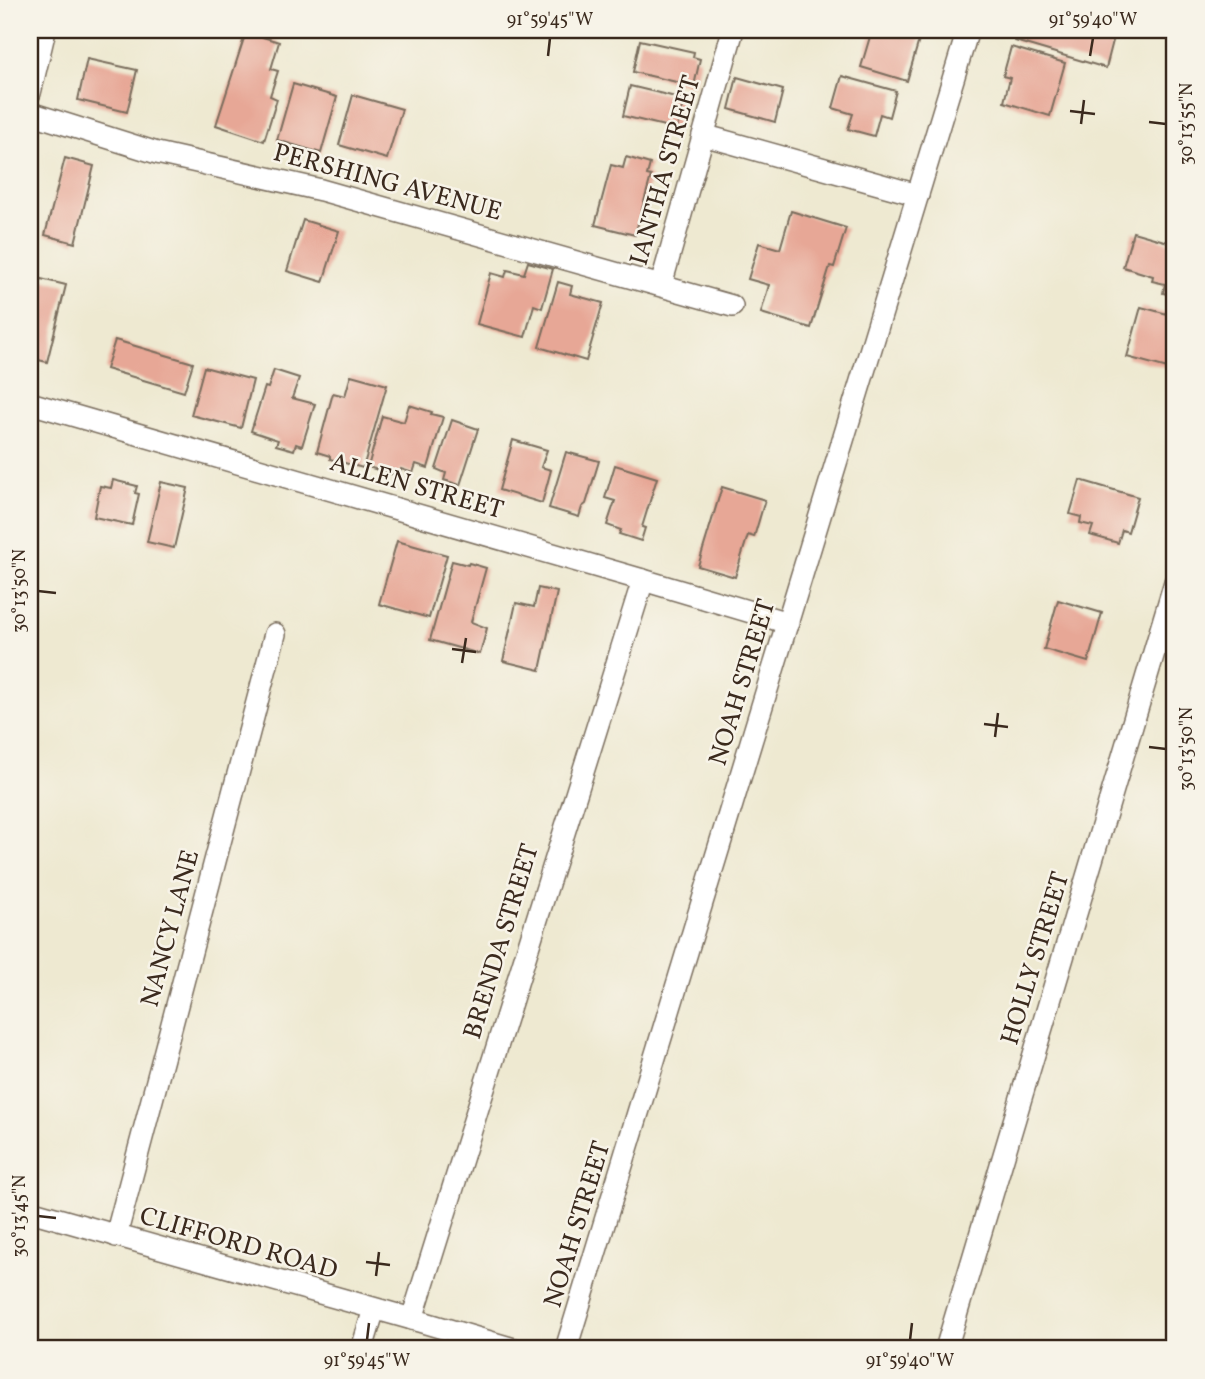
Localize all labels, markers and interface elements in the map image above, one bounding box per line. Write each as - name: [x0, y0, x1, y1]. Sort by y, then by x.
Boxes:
- text: 91°59'45"W: [507, 8, 593, 33]
- text: 91°59'40"W: [1049, 8, 1137, 33]
- street label: IANTHA STREET: [622, 71, 710, 270]
- text: 30°13'55"N: [1175, 83, 1200, 165]
- street label: PERSHING AVENUE: [269, 135, 506, 231]
- street label: ALLEN STREET: [325, 445, 508, 529]
- text: 30°13'50"N: [8, 549, 33, 633]
- street label: NOAH STREET: [700, 595, 785, 770]
- text: 30°13'50"N: [1175, 707, 1200, 791]
- street label: BRENDA STREET: [455, 840, 549, 1044]
- street label: NANCY LANE: [133, 846, 209, 1011]
- street label: HOLLY STREET: [993, 868, 1079, 1049]
- street label: NOAH STREET: [535, 1137, 620, 1312]
- text: 30°13'45"N: [8, 1175, 33, 1257]
- street label: CLIFFORD ROAD: [135, 1198, 342, 1289]
- text: 91°59'45"W: [324, 1349, 410, 1374]
- text: 91°59'40"W: [866, 1349, 954, 1374]

